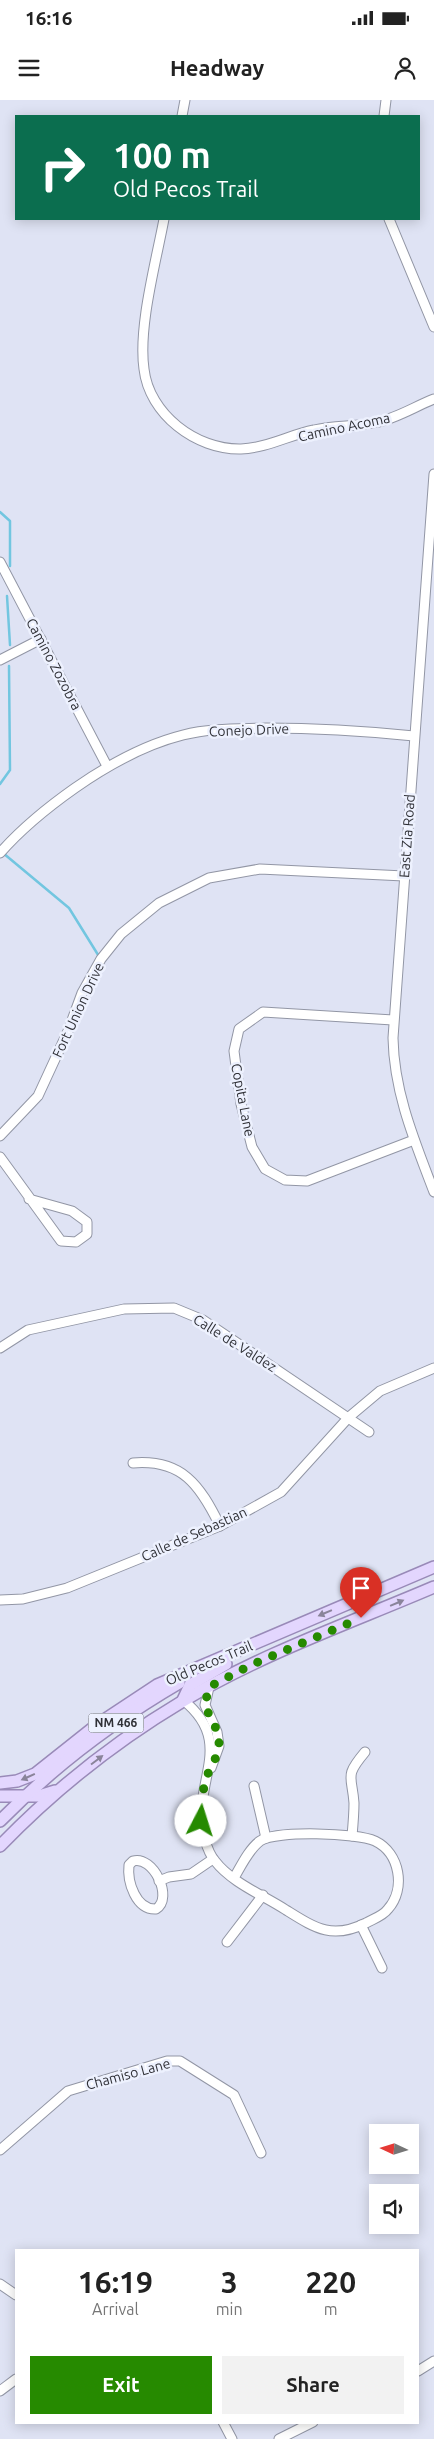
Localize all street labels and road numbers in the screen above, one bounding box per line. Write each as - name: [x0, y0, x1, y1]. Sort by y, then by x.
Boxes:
- street label: Camino Acoma: [297, 409, 391, 445]
- street label: Camino Zozobra: [23, 615, 85, 713]
- street label: Conejo Drive: [209, 721, 289, 739]
- street label: East Zia Road: [396, 794, 418, 878]
- street label: Fort Union Drive: [49, 960, 107, 1060]
- street label: Copita Lane: [228, 1062, 258, 1138]
- street label: Calle de Valdez: [190, 1311, 280, 1375]
- street label: Calle de Sebastian: [139, 1504, 249, 1564]
- street label: Old Pecos Trail: [163, 1637, 255, 1688]
- road number: NM 466: [88, 1714, 144, 1732]
- street label: Chamiso Lane: [84, 2055, 172, 2093]

